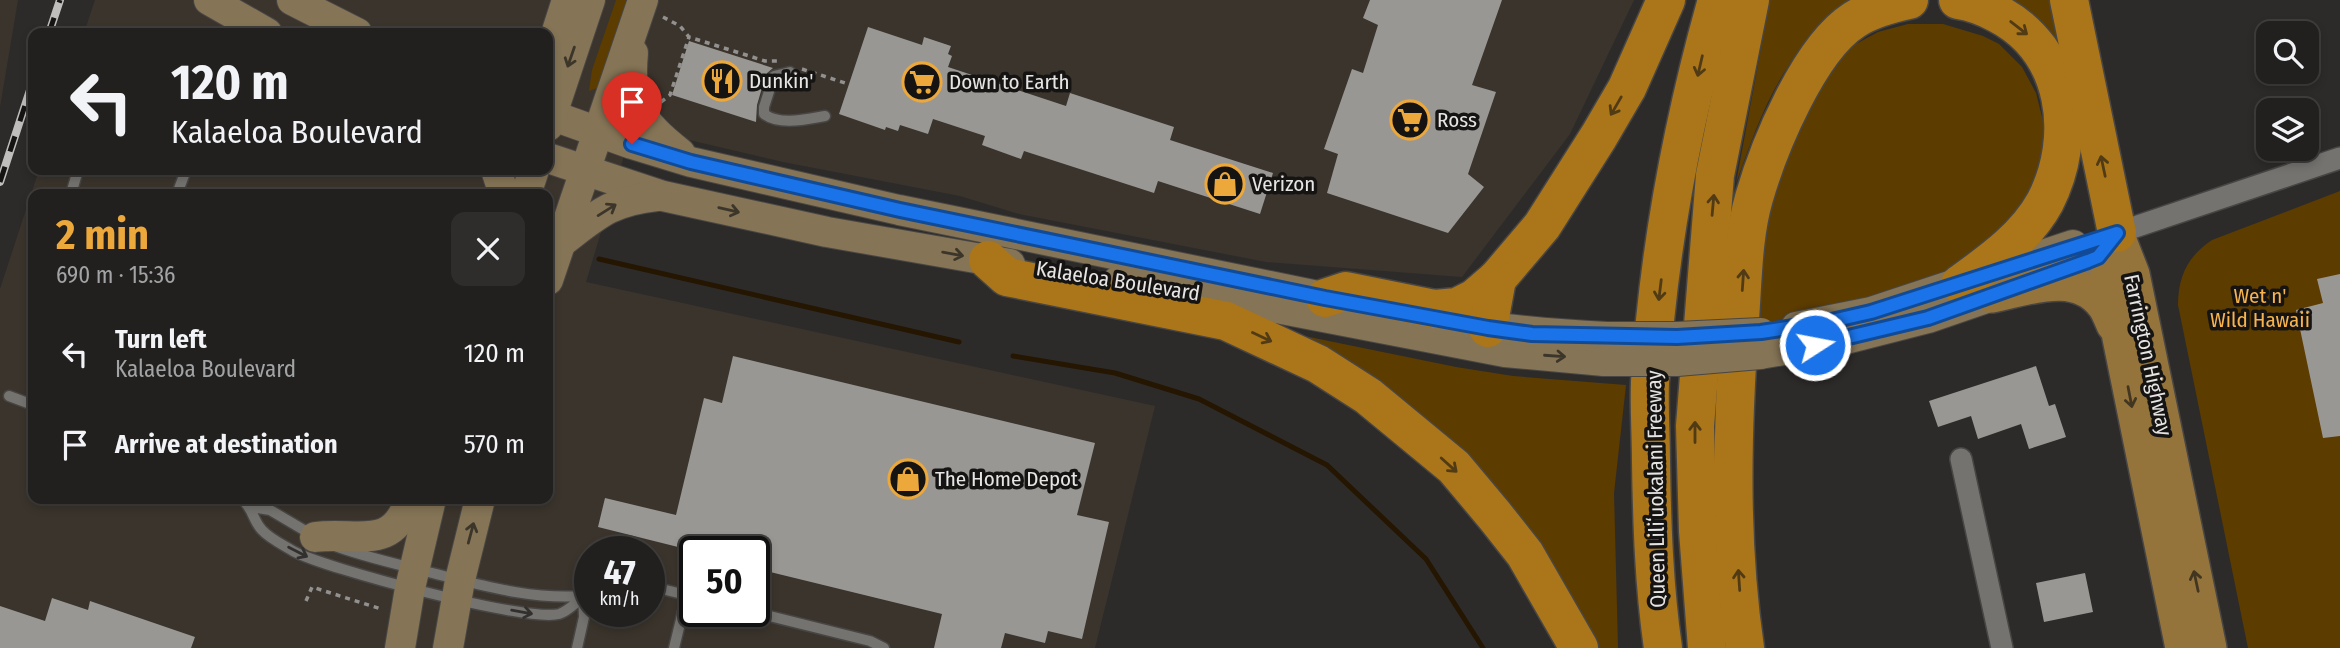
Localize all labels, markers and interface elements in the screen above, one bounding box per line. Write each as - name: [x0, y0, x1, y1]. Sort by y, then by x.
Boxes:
- one-way arrow: [2009, 20, 2028, 35]
- map controls: [2256, 21, 2319, 161]
- button: search: [2256, 21, 2319, 84]
- one-way arrow: [564, 46, 576, 68]
- text: 120 m: [171, 53, 289, 112]
- one-way arrow: [1693, 54, 1706, 77]
- icon: left: [56, 56, 147, 147]
- restaurant icon: Dunkin': [701, 60, 743, 102]
- supermarket icon: Down to Earth: [901, 61, 943, 103]
- place label: Dunkin': [749, 68, 813, 94]
- place label: Down to Earth: [949, 69, 1070, 95]
- pin: [602, 72, 662, 144]
- icon: arrive: [613, 83, 651, 121]
- one-way arrow: [1609, 96, 1623, 116]
- button: layers: [2256, 98, 2319, 161]
- supermarket icon: Ross: [1389, 99, 1431, 141]
- place label: Ross: [1437, 107, 1477, 133]
- text: Kalaeloa Boulevard: [171, 113, 423, 151]
- one-way arrow: [2096, 155, 2110, 178]
- shop icon: Verizon: [1204, 163, 1246, 205]
- place label: Verizon: [1252, 171, 1315, 197]
- one-way arrow: [1706, 194, 1719, 217]
- one-way arrow: [596, 202, 616, 216]
- one-way arrow: [717, 204, 740, 218]
- text: 2 min: [56, 210, 149, 260]
- button: close: [451, 212, 525, 286]
- one-way arrow: [941, 248, 963, 261]
- street label: Kalaeloa Boulevard: [1034, 255, 1202, 307]
- text: 690 m · 15:36: [56, 261, 175, 289]
- one-way arrow: [1736, 268, 1749, 291]
- street label: Farrington Highway: [2118, 272, 2178, 439]
- one-way arrow: [1653, 278, 1666, 301]
- park label: Wet n' Wild Hawaii: [2210, 283, 2310, 333]
- position arrow: [1778, 308, 1852, 382]
- text: Turn left: [115, 324, 207, 355]
- one-way arrow: [1251, 331, 1273, 344]
- icon: left: [56, 335, 94, 373]
- text: 120 m: [464, 338, 525, 369]
- one-way arrow: [1543, 350, 1565, 363]
- text: Kalaeloa Boulevard: [115, 355, 296, 383]
- street label: Queen Liliʻuokalani Freeway: [1641, 369, 1671, 608]
- one-way arrow: [2123, 385, 2137, 408]
- one-way arrow: [1688, 421, 1702, 444]
- icon: arrive: [56, 426, 94, 464]
- text: Arrive at destination: [115, 429, 338, 460]
- text: 570 m: [464, 429, 525, 460]
- one-way arrow: [1440, 456, 1457, 473]
- shop icon: The Home Depot: [887, 458, 929, 500]
- place label: The Home Depot: [935, 466, 1078, 492]
- one-way arrow: [465, 522, 478, 545]
- speed limit sign: 50: [679, 536, 770, 627]
- one-way arrow: [287, 546, 308, 560]
- text: 47: [603, 551, 636, 593]
- one-way arrow: [1732, 569, 1745, 592]
- one-way arrow: [2188, 570, 2202, 593]
- text: km/h: [599, 588, 640, 610]
- one-way arrow: [510, 606, 533, 619]

